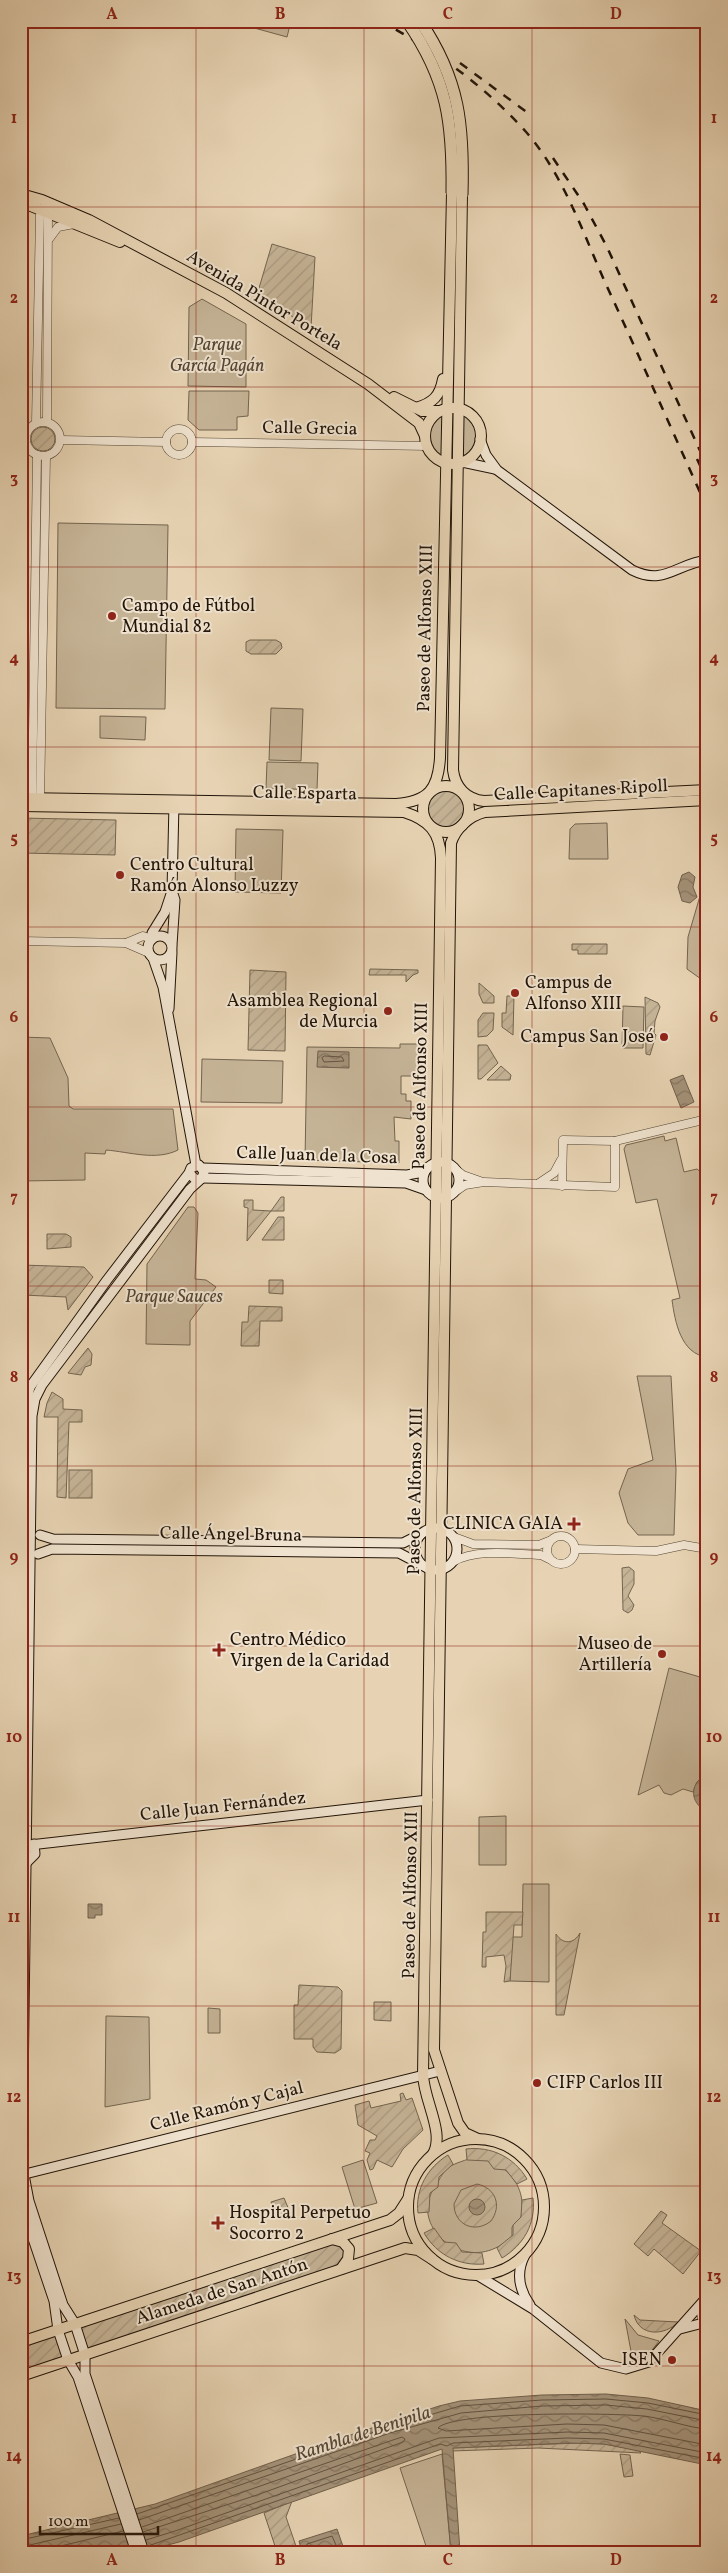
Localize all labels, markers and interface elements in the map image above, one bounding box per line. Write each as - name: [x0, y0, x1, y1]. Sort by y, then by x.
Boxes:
- text: A: [106, 4, 118, 26]
- text: B: [275, 4, 286, 26]
- text: C: [443, 4, 453, 26]
- text: D: [610, 4, 622, 26]
- text: 1: [11, 108, 17, 130]
- text: 1: [711, 108, 717, 130]
- street label: Avenida Pintor Portela: [181, 244, 347, 358]
- text: 2: [10, 288, 18, 310]
- text: 2: [710, 288, 718, 310]
- park label: Parque García Pagán: [170, 333, 264, 379]
- street label: Calle Grecia: [262, 416, 358, 442]
- text: 3: [10, 468, 18, 490]
- text: 3: [710, 468, 718, 490]
- street label: Paseo de Alfonso XIII: [412, 544, 440, 712]
- place label: Campo de Fútbol Mundial 82: [122, 594, 255, 640]
- marker: Campo de Fútbol Mundial 82: [106, 610, 118, 622]
- text: 4: [9, 648, 19, 670]
- text: 4: [709, 648, 719, 670]
- street label: Calle Capitanes Ripoll: [493, 774, 669, 808]
- street label: Calle Esparta: [253, 781, 357, 807]
- text: 5: [10, 828, 18, 850]
- text: 5: [710, 828, 718, 850]
- place label: Centro Cultural Ramón Alonso Luzzy: [130, 853, 299, 899]
- marker: Centro Cultural Ramón Alonso Luzzy: [114, 869, 126, 881]
- place label: Campus de Alfonso XIII: [525, 971, 622, 1017]
- marker: Campus de Alfonso XIII: [509, 987, 521, 999]
- place label: Asamblea Regional de Murcia: [227, 989, 378, 1035]
- street label: Paseo de Alfonso XIII: [407, 1002, 435, 1170]
- marker: Asamblea Regional de Murcia: [382, 1005, 394, 1017]
- text: 6: [10, 1007, 19, 1029]
- text: 6: [710, 1007, 719, 1029]
- place label: Campus San José: [521, 1025, 654, 1050]
- marker: Campus San José: [658, 1031, 670, 1043]
- street label: Calle Juan de la Cosa: [236, 1141, 398, 1171]
- text: 7: [10, 1187, 18, 1209]
- text: 7: [710, 1187, 718, 1209]
- park label: Parque Sauces: [125, 1285, 223, 1310]
- text: 8: [10, 1367, 18, 1389]
- text: 8: [710, 1367, 718, 1389]
- street label: Paseo de Alfonso XIII: [402, 1407, 430, 1575]
- place label: CLINICA GAIA: [443, 1512, 563, 1537]
- marker: CLINICA GAIA: [567, 1517, 581, 1531]
- street label: Calle Ángel Bruna: [160, 1521, 302, 1549]
- text: 9: [10, 1547, 19, 1569]
- text: 9: [710, 1547, 719, 1569]
- place label: Centro Médico Virgen de la Caridad: [230, 1628, 390, 1674]
- place label: Museo de Artillería: [577, 1632, 652, 1678]
- marker: Centro Médico Virgen de la Caridad: [212, 1643, 226, 1657]
- marker: Museo de Artillería: [656, 1648, 668, 1660]
- text: 10: [6, 1727, 22, 1749]
- text: 10: [706, 1727, 722, 1749]
- street label: Calle Juan Fernández: [139, 1786, 307, 1828]
- street label: Paseo de Alfonso XIII: [397, 1811, 425, 1979]
- text: 11: [8, 1907, 20, 1929]
- text: 11: [708, 1907, 720, 1929]
- place label: CIFP Carlos III: [547, 2071, 663, 2096]
- street label: Calle Ramón y Cajal: [148, 2076, 306, 2138]
- marker: CIFP Carlos III: [531, 2077, 543, 2089]
- text: 12: [7, 2087, 21, 2109]
- text: 12: [707, 2087, 721, 2109]
- place label: Hospital Perpetuo Socorro 2: [229, 2201, 371, 2247]
- marker: Hospital Perpetuo Socorro 2: [211, 2216, 225, 2230]
- street label: Alameda de San Antón: [133, 2252, 312, 2332]
- text: 13: [7, 2266, 21, 2288]
- text: 13: [707, 2266, 721, 2288]
- place label: ISEN: [622, 2348, 662, 2373]
- marker: ISEN: [666, 2354, 678, 2366]
- water label: Rambla de Benipila: [292, 2400, 434, 2468]
- text: 14: [6, 2446, 22, 2468]
- text: 14: [706, 2446, 722, 2468]
- scale bar: [40, 2503, 158, 2535]
- text: 100 m: [48, 2512, 88, 2533]
- text: A: [106, 2550, 118, 2572]
- text: B: [275, 2550, 286, 2572]
- text: C: [443, 2550, 453, 2572]
- text: D: [610, 2550, 622, 2572]

